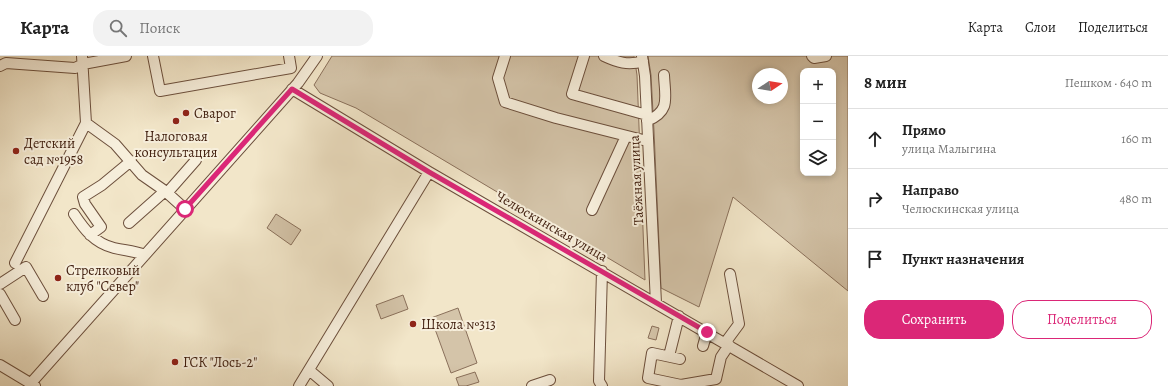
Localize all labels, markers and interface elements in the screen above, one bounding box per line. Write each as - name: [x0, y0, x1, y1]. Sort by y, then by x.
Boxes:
- search box: [93, 10, 373, 46]
- text: Карта: [20, 15, 69, 41]
- icon: search: [107, 17, 129, 39]
- text: Поиск: [139, 18, 180, 38]
- text: Карта: [968, 18, 1003, 37]
- text: Слои: [1025, 18, 1056, 37]
- text: Поделиться: [1078, 18, 1148, 37]
- north arrow: [752, 68, 788, 104]
- map controls: [800, 68, 836, 176]
- button: +: [800, 68, 836, 104]
- text: 8 мин: [864, 71, 907, 94]
- text: Пешком · 640 m: [1065, 74, 1152, 91]
- place label: Сварог: [194, 104, 236, 123]
- button: −: [800, 104, 836, 140]
- marker: Сварог: [181, 108, 191, 118]
- marker: Налоговая консультация: [171, 116, 181, 126]
- text: Прямо: [902, 120, 946, 140]
- place label: Налоговая консультация: [134, 127, 218, 162]
- icon: ahead: [864, 128, 886, 150]
- text: 160 m: [1121, 130, 1152, 147]
- place label: Детский сад №1958: [24, 134, 84, 169]
- street label: Таёжная улица: [625, 134, 648, 225]
- button: layers: [800, 140, 836, 176]
- text: улица Малыгина: [902, 140, 996, 157]
- marker: Детский сад №1958: [11, 146, 21, 156]
- text: Направо: [902, 180, 959, 200]
- street label: Челюскинская улица: [492, 187, 612, 266]
- icon: right: [864, 188, 886, 210]
- text: 480 m: [1119, 190, 1152, 207]
- route start: [176, 200, 194, 218]
- text: Челюскинская улица: [902, 200, 1019, 217]
- icon: arrive: [864, 248, 886, 270]
- text: Пункт назначения: [902, 249, 1024, 269]
- place label: Стрелковый клуб "Север": [66, 261, 140, 296]
- marker: Стрелковый клуб "Север": [53, 273, 63, 283]
- button: Сохранить: [864, 300, 1004, 339]
- button: Поделиться: [1012, 300, 1152, 339]
- place label: Школа №313: [421, 315, 496, 334]
- marker: Школа №313: [408, 319, 418, 329]
- route end: [698, 323, 716, 341]
- place label: ГСК "Лось-2": [183, 353, 257, 372]
- marker: ГСК "Лось-2": [170, 357, 180, 367]

